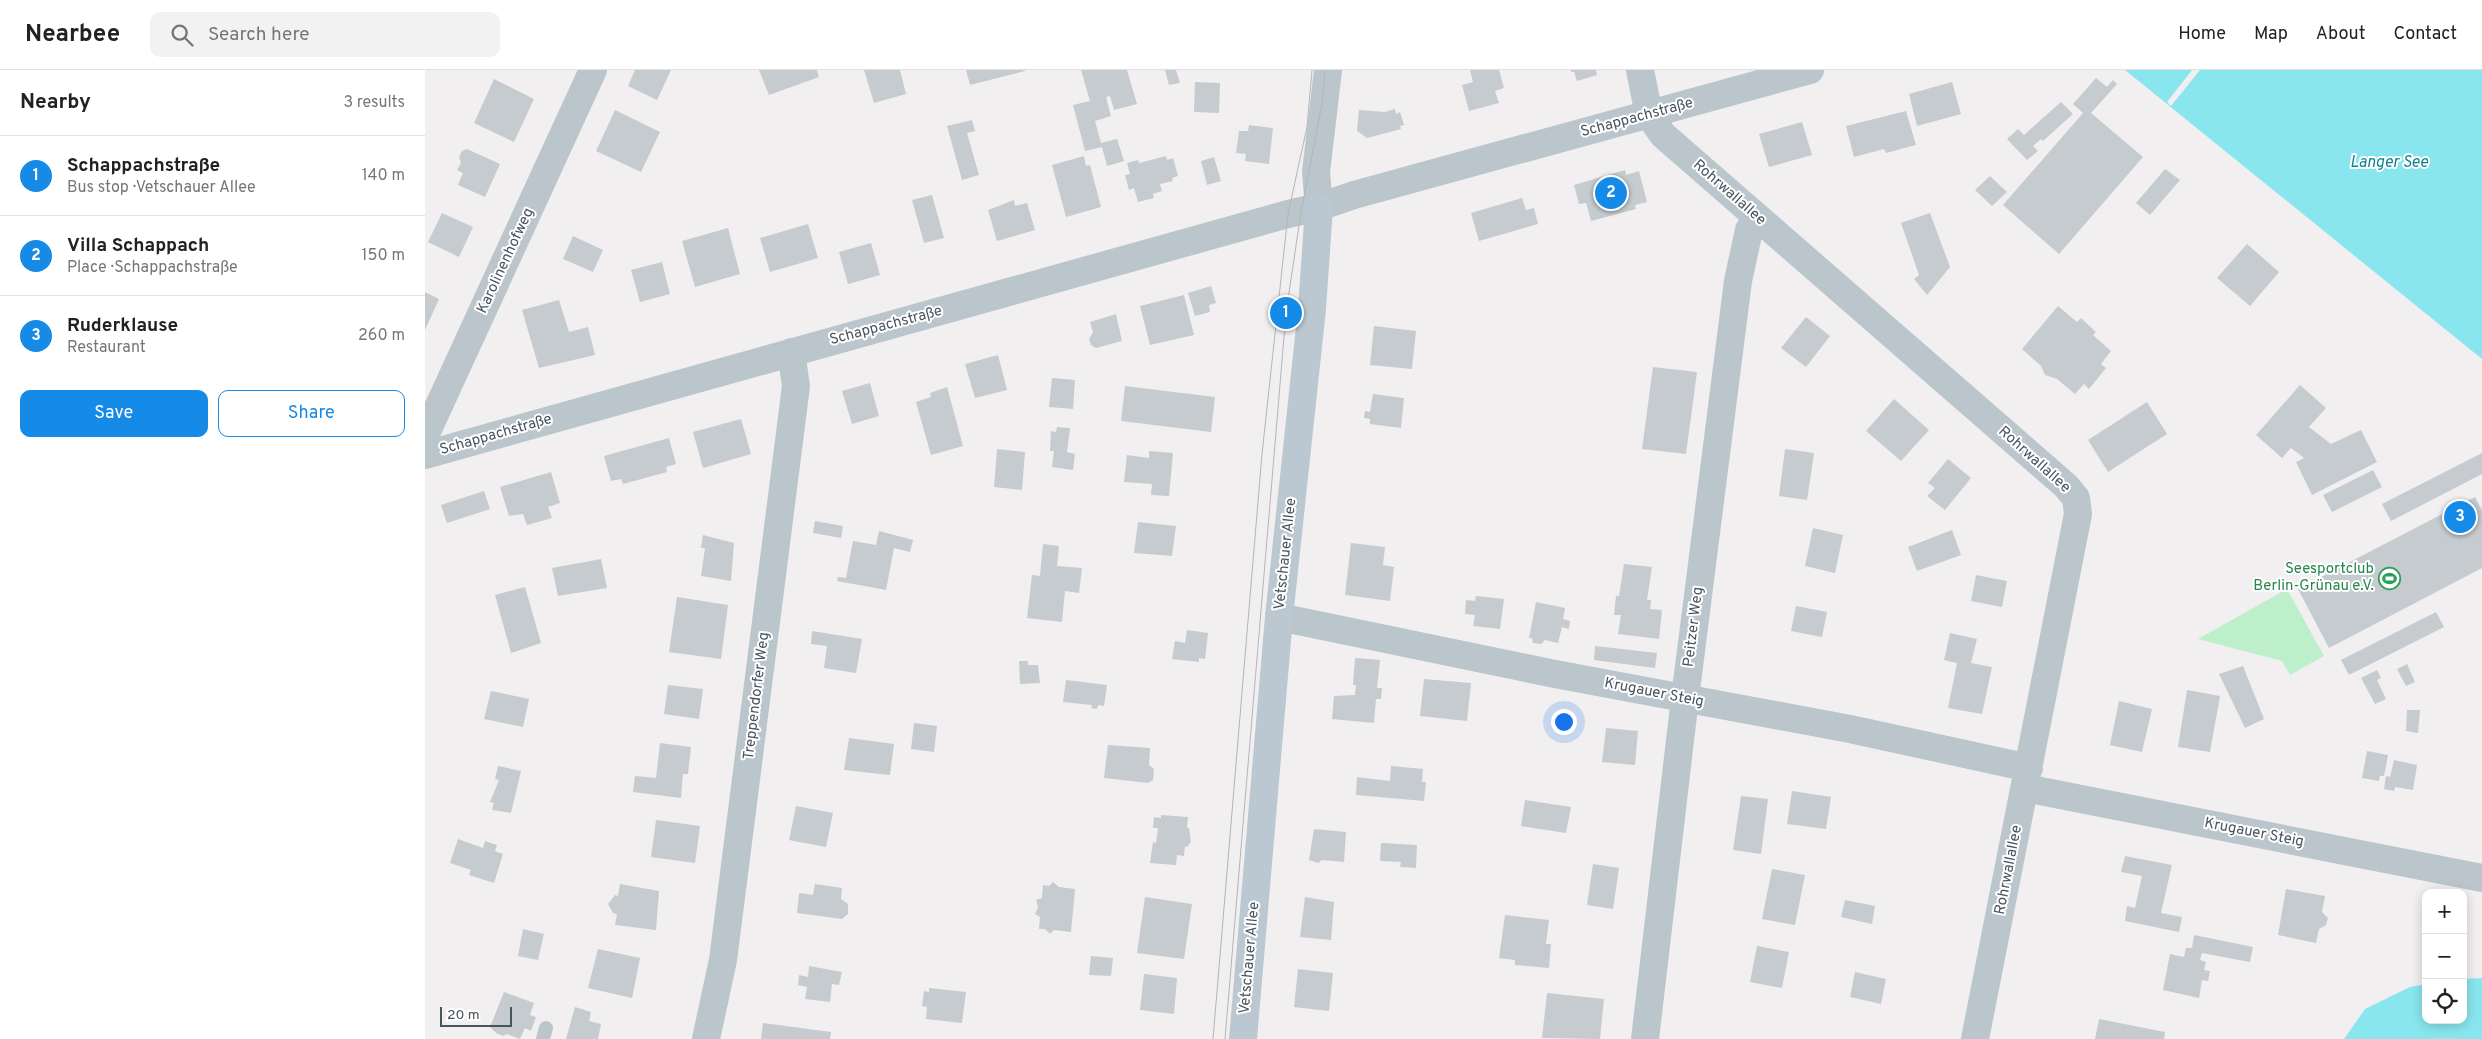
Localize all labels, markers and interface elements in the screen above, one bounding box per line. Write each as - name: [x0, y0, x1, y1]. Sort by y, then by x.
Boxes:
- search box: [150, 12, 500, 57]
- text: Nearbee: [25, 20, 120, 50]
- icon: search: [168, 21, 196, 49]
- text: Search here: [208, 23, 310, 47]
- text: Home: [2178, 23, 2226, 46]
- text: Map: [2254, 23, 2288, 46]
- text: About: [2316, 23, 2365, 46]
- text: Contact: [2393, 23, 2457, 46]
- text: Nearby: [20, 89, 91, 116]
- text: 3 results: [343, 93, 405, 113]
- street label: Schappachstraße: [1579, 94, 1695, 142]
- water label: Langer See: [2350, 153, 2429, 173]
- text: Schappachstraße: [67, 154, 220, 178]
- street label: Rohrwallallee: [1688, 156, 1770, 230]
- text: 1: [33, 166, 39, 186]
- text: 140 m: [362, 166, 405, 186]
- pin: 2: [1595, 174, 1627, 212]
- text: Bus stop · Vetschauer Allee: [67, 178, 256, 198]
- street label: Karolinenhofweg: [473, 205, 539, 317]
- text: Villa Schappach: [67, 234, 209, 258]
- text: 2: [31, 246, 41, 266]
- text: 150 m: [362, 246, 405, 266]
- text: Place · Schappachstraße: [67, 258, 238, 278]
- pin: 1: [1270, 294, 1302, 332]
- street label: Schappachstraße: [828, 302, 944, 350]
- text: Ruderklause: [67, 314, 178, 338]
- text: 3: [31, 326, 41, 346]
- text: 260 m: [358, 326, 405, 346]
- text: Restaurant: [67, 338, 146, 358]
- button: Save: [20, 390, 208, 437]
- button: Share: [218, 390, 405, 437]
- street label: Schappachstraße: [438, 410, 554, 460]
- street label: Rohrwallallee: [1994, 423, 2074, 497]
- street label: Vetschauer Allee: [1271, 497, 1301, 611]
- pin: 3: [2444, 498, 2476, 536]
- place label: Seesportclub Berlin-Grünau e.V.: [2253, 560, 2374, 596]
- sports icon: Seesportclub Berlin-Grünau e.V.: [2378, 566, 2402, 590]
- street label: Peitzer Weg: [1680, 586, 1708, 668]
- street label: Treppendorfer Weg: [740, 631, 774, 761]
- street label: Krugauer Steig: [1603, 674, 1705, 712]
- your location: [1551, 709, 1577, 735]
- street label: Krugauer Steig: [2203, 814, 2305, 852]
- street label: Rohrwallallee: [1991, 824, 2027, 916]
- map controls: [2422, 889, 2467, 1024]
- button: +: [2422, 889, 2467, 934]
- street label: Vetschauer Allee: [1236, 901, 1264, 1015]
- button: −: [2422, 934, 2467, 979]
- button: locate: [2422, 979, 2467, 1024]
- scale bar: [440, 1004, 513, 1027]
- text: 20 m: [447, 1007, 480, 1024]

